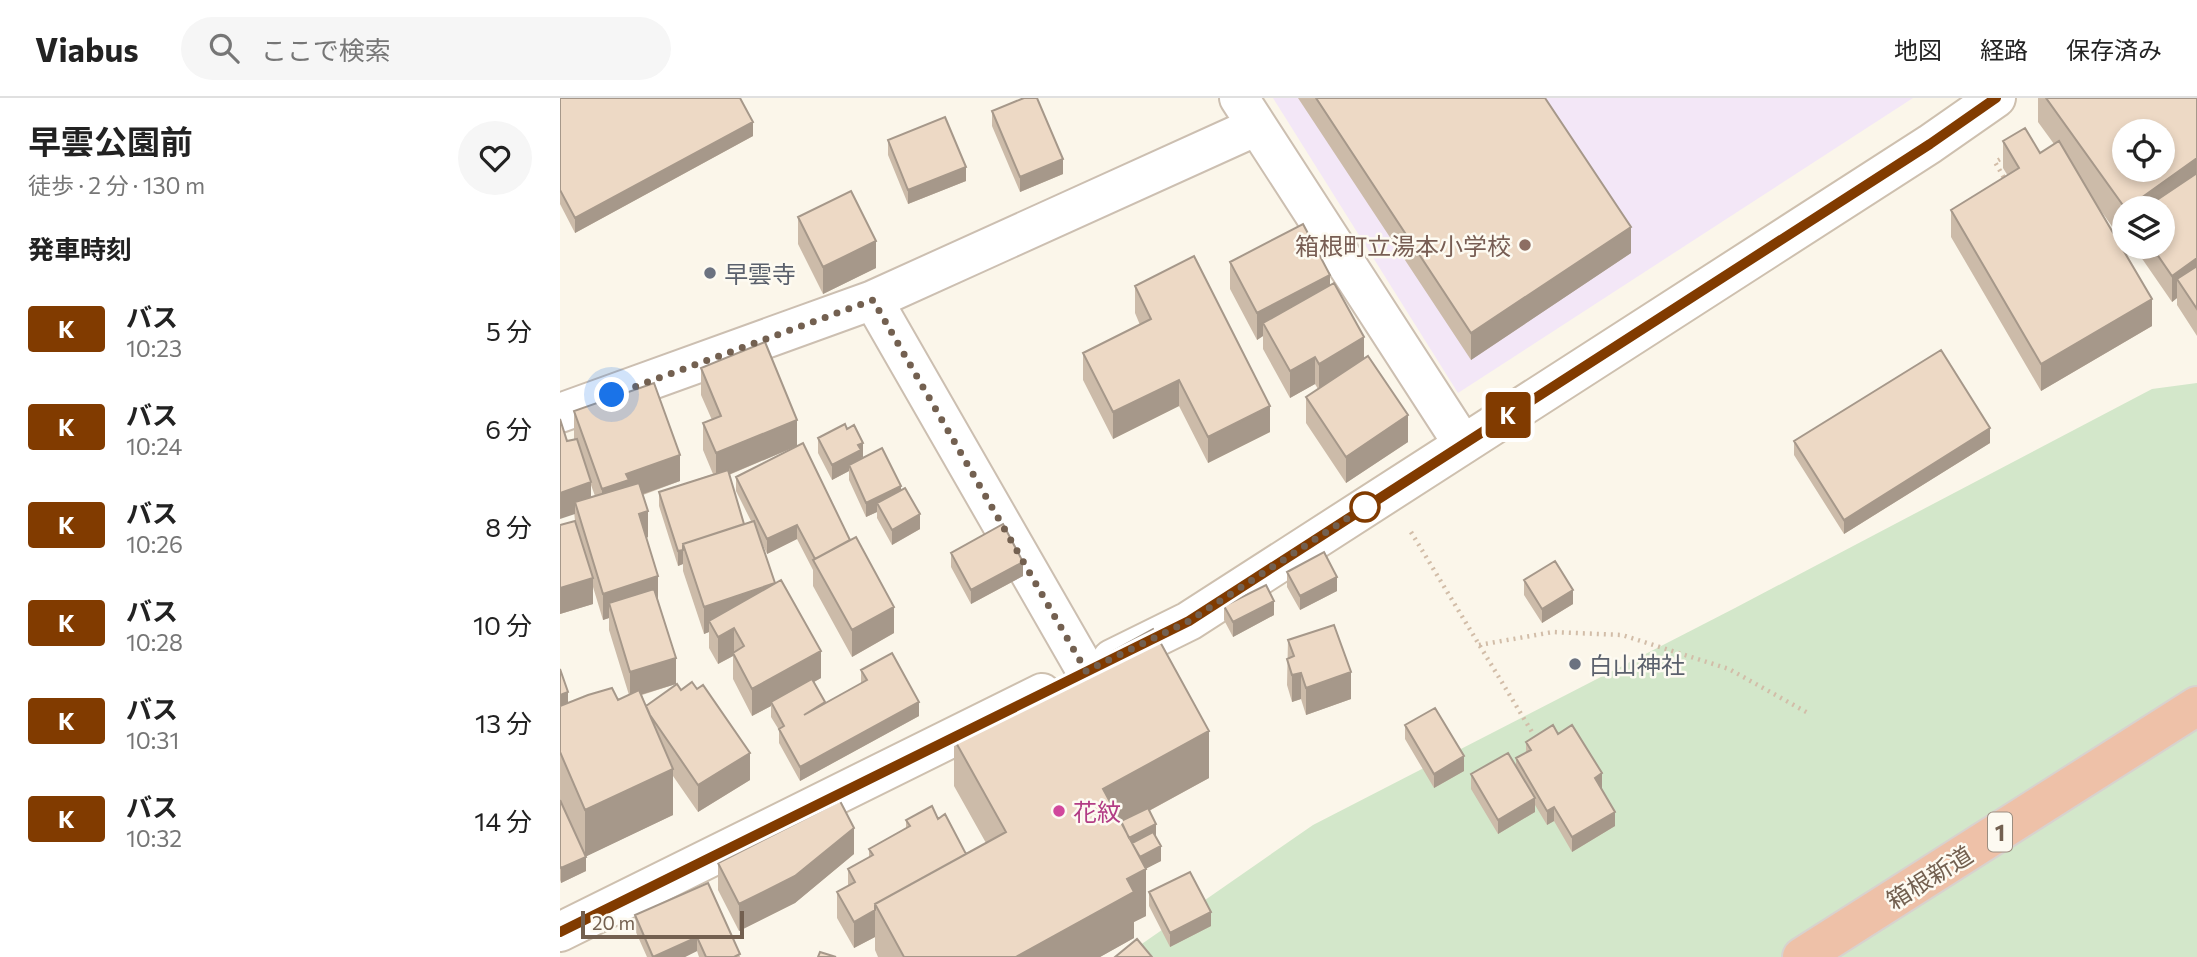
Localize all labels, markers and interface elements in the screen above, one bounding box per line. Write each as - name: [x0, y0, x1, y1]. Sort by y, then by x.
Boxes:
- search box: [181, 17, 671, 80]
- text: Viabus: [35, 28, 139, 69]
- icon: search: [205, 29, 243, 67]
- text: ここで検索: [261, 34, 391, 65]
- text: 地図: [1894, 35, 1942, 64]
- text: 経路: [1980, 35, 2028, 64]
- text: 保存済み: [2066, 35, 2162, 64]
- map controls: [2112, 119, 2175, 259]
- button: locate: [2112, 119, 2175, 182]
- text: 早雲公園前: [28, 120, 193, 161]
- button: heart: [458, 121, 532, 195]
- text: 徒歩 · 2 分 · 130 m: [28, 171, 205, 199]
- button: layers: [2112, 196, 2175, 259]
- place label: 箱根町立湯本小学校: [1295, 231, 1511, 260]
- text: 発車時刻: [28, 233, 132, 264]
- marker: 箱根町立湯本小学校: [1517, 237, 1533, 253]
- place label: 早雲寺: [724, 259, 796, 288]
- marker: 早雲寺: [702, 265, 718, 281]
- text: バス: [126, 301, 178, 332]
- text: K: [58, 314, 75, 343]
- text: 5 分: [486, 315, 532, 346]
- text: 10:23: [126, 334, 182, 362]
- your location: [594, 377, 629, 412]
- line badge: K: [1485, 392, 1531, 438]
- text: バス: [126, 399, 178, 430]
- text: K: [1500, 400, 1516, 429]
- text: K: [58, 412, 75, 441]
- text: 6 分: [485, 413, 532, 444]
- text: 10:24: [126, 432, 182, 460]
- unlabelled marker: [1350, 492, 1380, 522]
- text: バス: [126, 497, 178, 528]
- text: K: [58, 510, 75, 539]
- text: 8 分: [485, 511, 532, 542]
- text: 10:26: [126, 530, 183, 558]
- text: バス: [126, 595, 178, 626]
- text: K: [58, 608, 75, 637]
- text: 10 分: [473, 609, 532, 640]
- text: 10:28: [126, 628, 183, 656]
- place label: 白山神社: [1589, 650, 1685, 679]
- marker: 白山神社: [1567, 656, 1583, 672]
- text: バス: [126, 693, 178, 724]
- text: K: [58, 706, 75, 735]
- text: 13 分: [475, 707, 532, 738]
- text: 10:31: [126, 726, 179, 754]
- text: バス: [126, 791, 178, 822]
- place label: 花紋: [1073, 797, 1121, 826]
- marker: 花紋: [1051, 803, 1067, 819]
- text: K: [58, 804, 75, 833]
- text: 14 分: [474, 805, 532, 836]
- road number: 1: [1988, 812, 2012, 852]
- text: 10:32: [126, 824, 182, 852]
- street label: 箱根新道: [1881, 839, 1977, 915]
- scale bar: [581, 908, 744, 940]
- text: 20 m: [592, 911, 635, 934]

